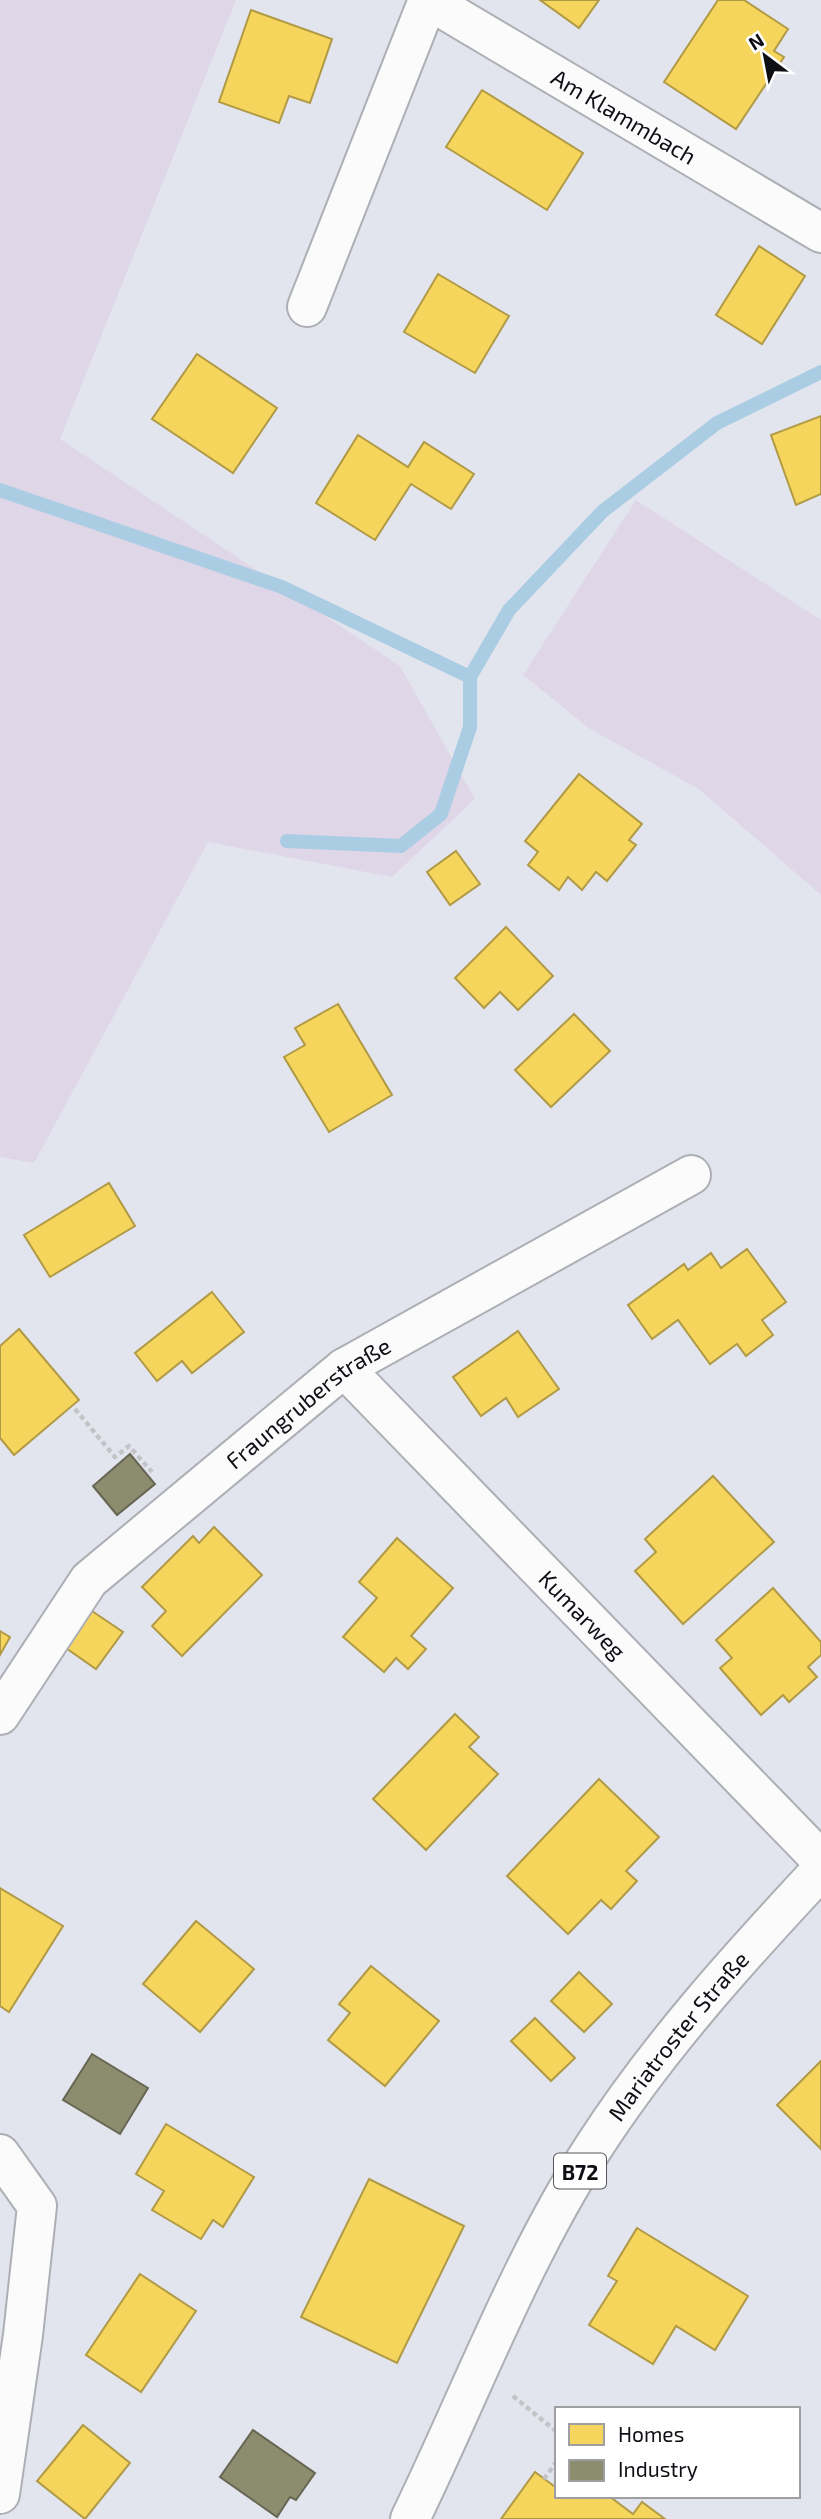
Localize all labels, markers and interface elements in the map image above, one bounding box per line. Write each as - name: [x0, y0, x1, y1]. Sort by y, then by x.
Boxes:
- north arrow: [730, 21, 800, 91]
- text: N: [744, 28, 768, 55]
- street label: Am Klammbach: [547, 63, 702, 170]
- street label: Fraungruberstraße: [220, 1331, 395, 1474]
- street label: Kumarweg: [533, 1564, 632, 1665]
- street label: Mariatroster Straße: [602, 1945, 754, 2126]
- road number: B72: [554, 2154, 606, 2188]
- legend: [555, 2407, 800, 2498]
- text: Homes: [618, 2421, 684, 2446]
- text: Industry: [618, 2456, 698, 2481]

